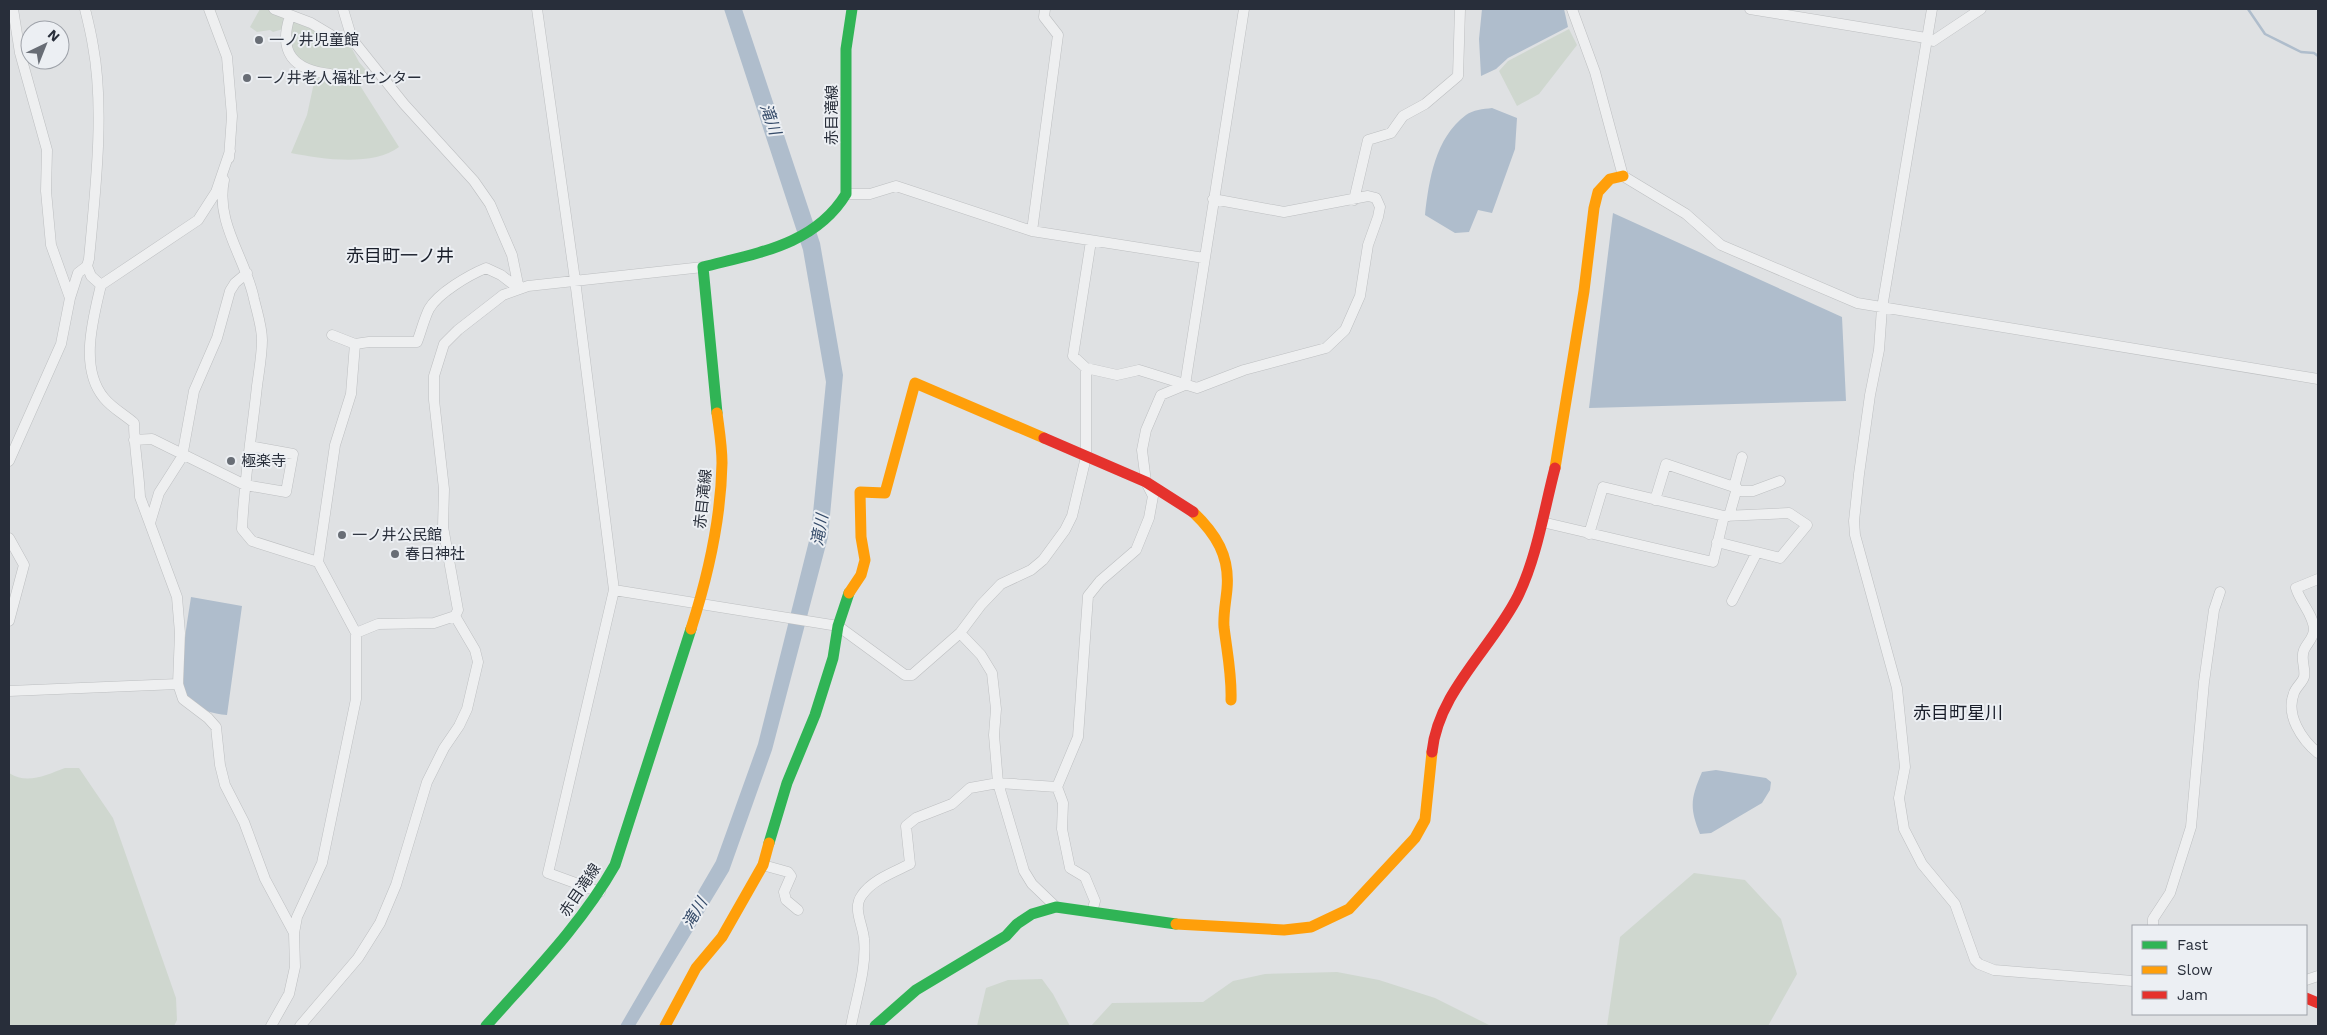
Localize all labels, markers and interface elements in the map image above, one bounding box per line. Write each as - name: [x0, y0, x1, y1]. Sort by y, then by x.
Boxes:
- north arrow: [20, 20, 70, 70]
- text: N: [45, 26, 63, 45]
- place label: 一ノ井児童館: [269, 31, 359, 49]
- marker: 一ノ井児童館: [253, 34, 265, 46]
- place label: 一ノ井老人福祉センター: [257, 69, 422, 87]
- marker: 一ノ井老人福祉センター: [241, 72, 253, 84]
- street label: 赤目滝線: [823, 85, 841, 145]
- water label: 滝川: [756, 101, 786, 139]
- district label: 赤目町一ノ井: [346, 245, 454, 266]
- place label: 極楽寺: [241, 452, 286, 470]
- marker: 極楽寺: [225, 455, 237, 467]
- street label: 赤目滝線: [691, 468, 715, 530]
- water label: 滝川: [807, 511, 832, 548]
- place label: 一ノ井公民館: [352, 526, 442, 544]
- marker: 一ノ井公民館: [336, 529, 348, 541]
- place label: 春日神社: [405, 545, 465, 563]
- marker: 春日神社: [389, 548, 401, 560]
- district label: 赤目町星川: [1913, 702, 2003, 723]
- street label: 赤目滝線: [556, 860, 604, 920]
- water label: 滝川: [678, 893, 712, 932]
- legend: [2132, 925, 2307, 1015]
- text: Fast: [2177, 936, 2209, 954]
- text: Slow: [2177, 961, 2213, 979]
- text: Jam: [2177, 986, 2208, 1004]

